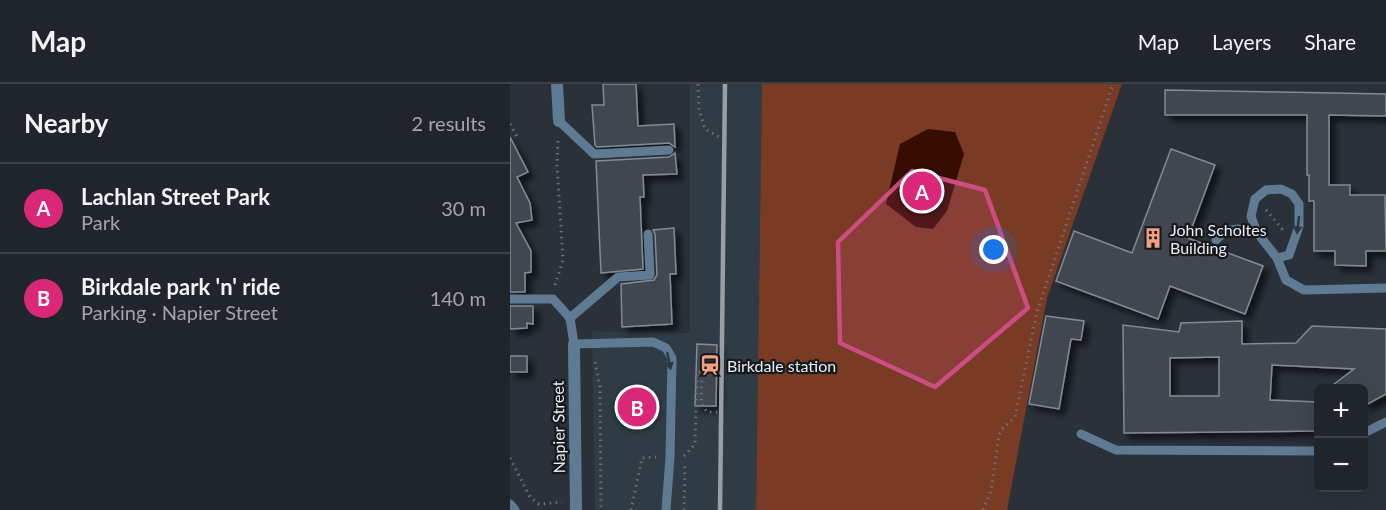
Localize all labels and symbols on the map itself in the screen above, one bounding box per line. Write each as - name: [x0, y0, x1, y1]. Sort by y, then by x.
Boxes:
- pin: A: [902, 168, 942, 214]
- one-way arrow: [1293, 216, 1303, 235]
- place label: John Scholtes Building: [1170, 220, 1267, 257]
- building icon: John Scholtes Building: [1141, 226, 1165, 250]
- your location: [979, 235, 1008, 264]
- one-way arrow: [665, 352, 674, 371]
- station icon: Birkdale station: [698, 353, 722, 377]
- place label: Birkdale station: [727, 356, 836, 375]
- street label: Napier Street: [548, 380, 568, 474]
- pin: B: [618, 384, 656, 430]

